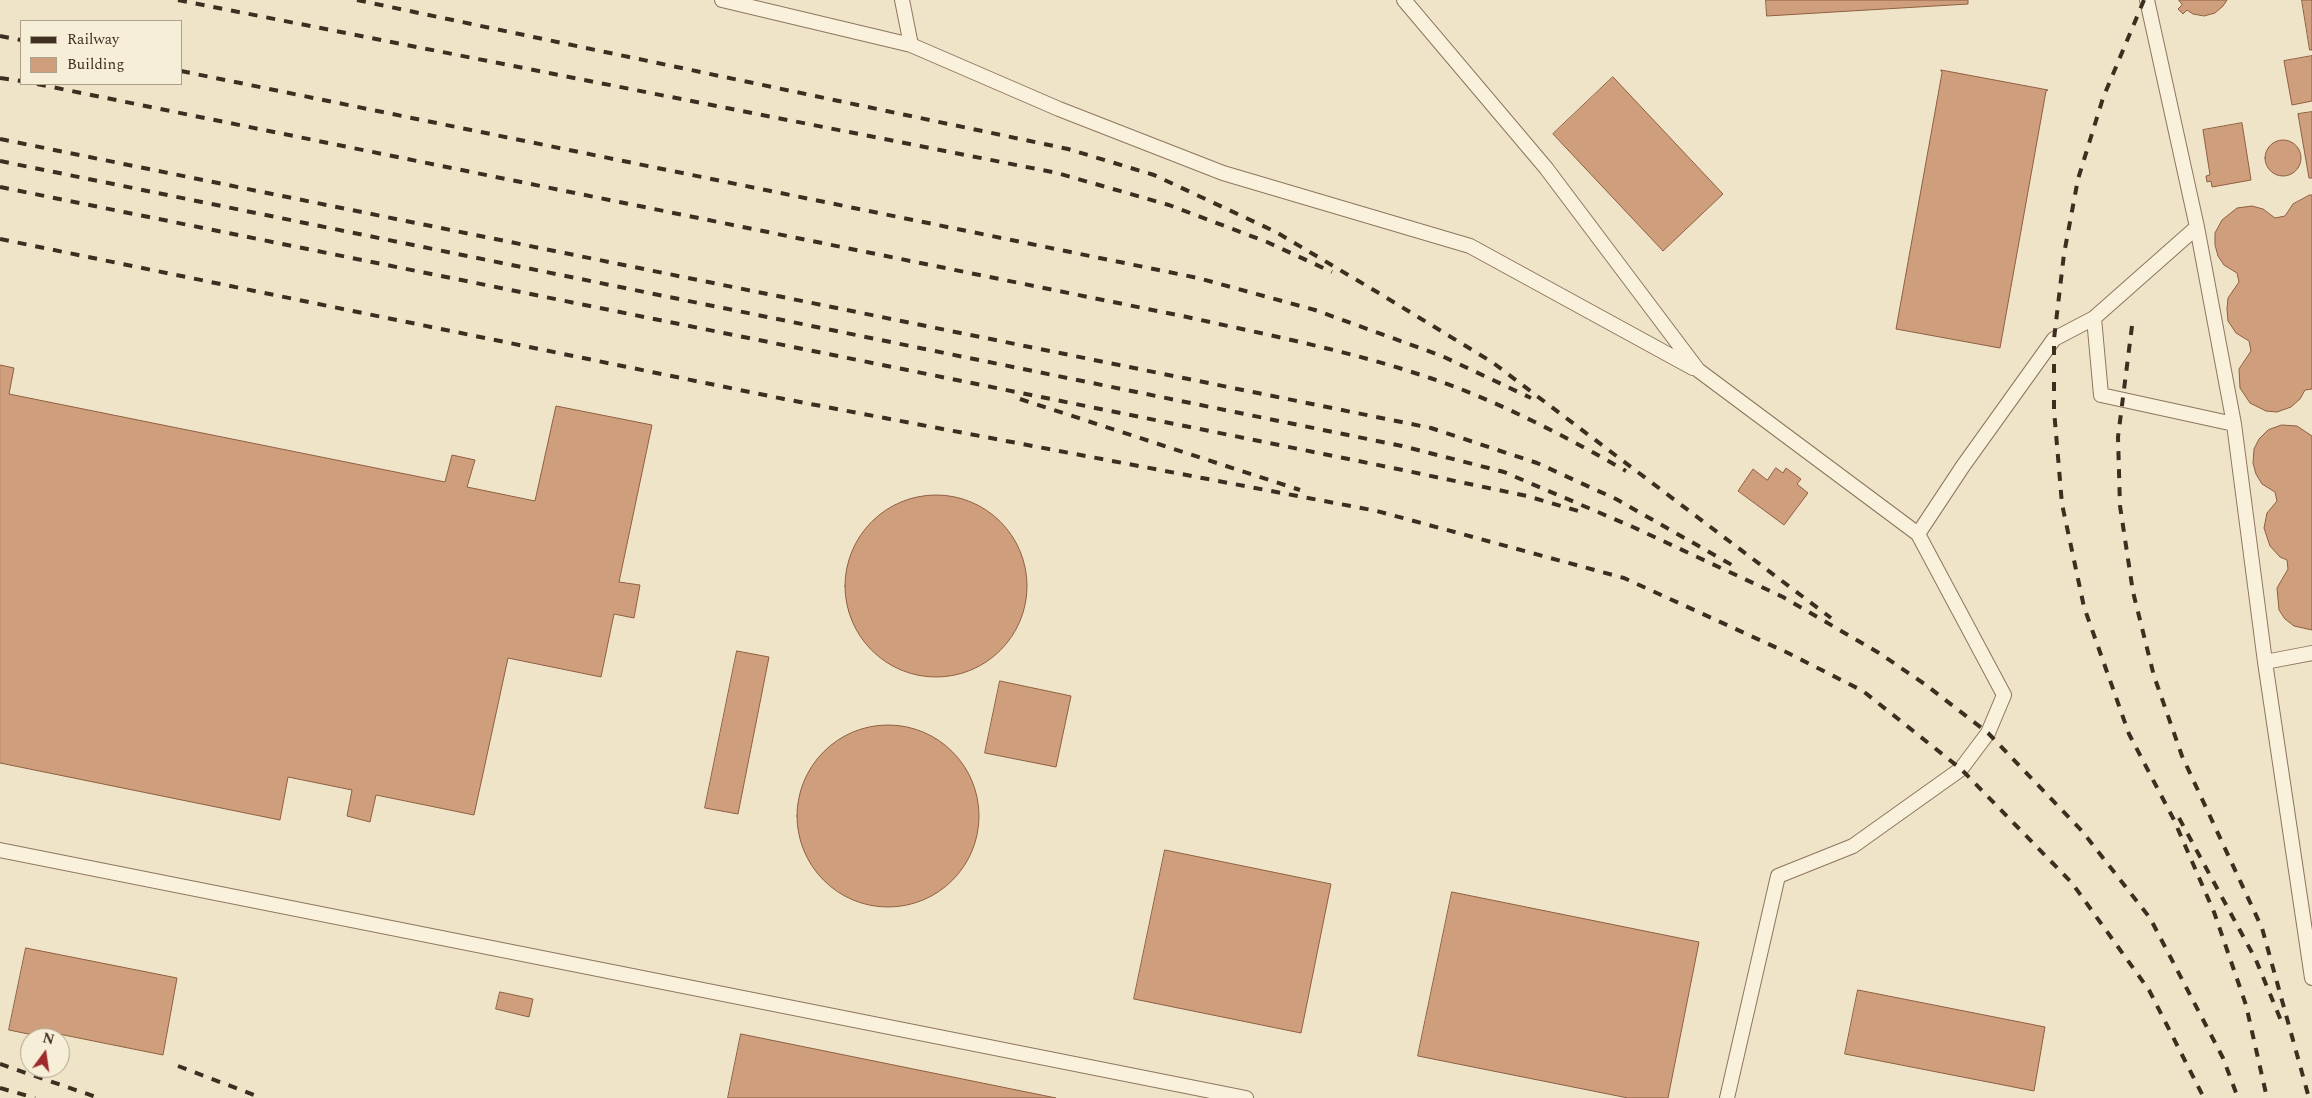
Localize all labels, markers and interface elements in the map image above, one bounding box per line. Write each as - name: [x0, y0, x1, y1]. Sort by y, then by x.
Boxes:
- legend: [20, 20, 182, 85]
- text: Railway: [67, 28, 119, 51]
- text: Building: [67, 53, 124, 76]
- text: N: [40, 1027, 57, 1051]
- north arrow: [20, 1028, 70, 1078]

